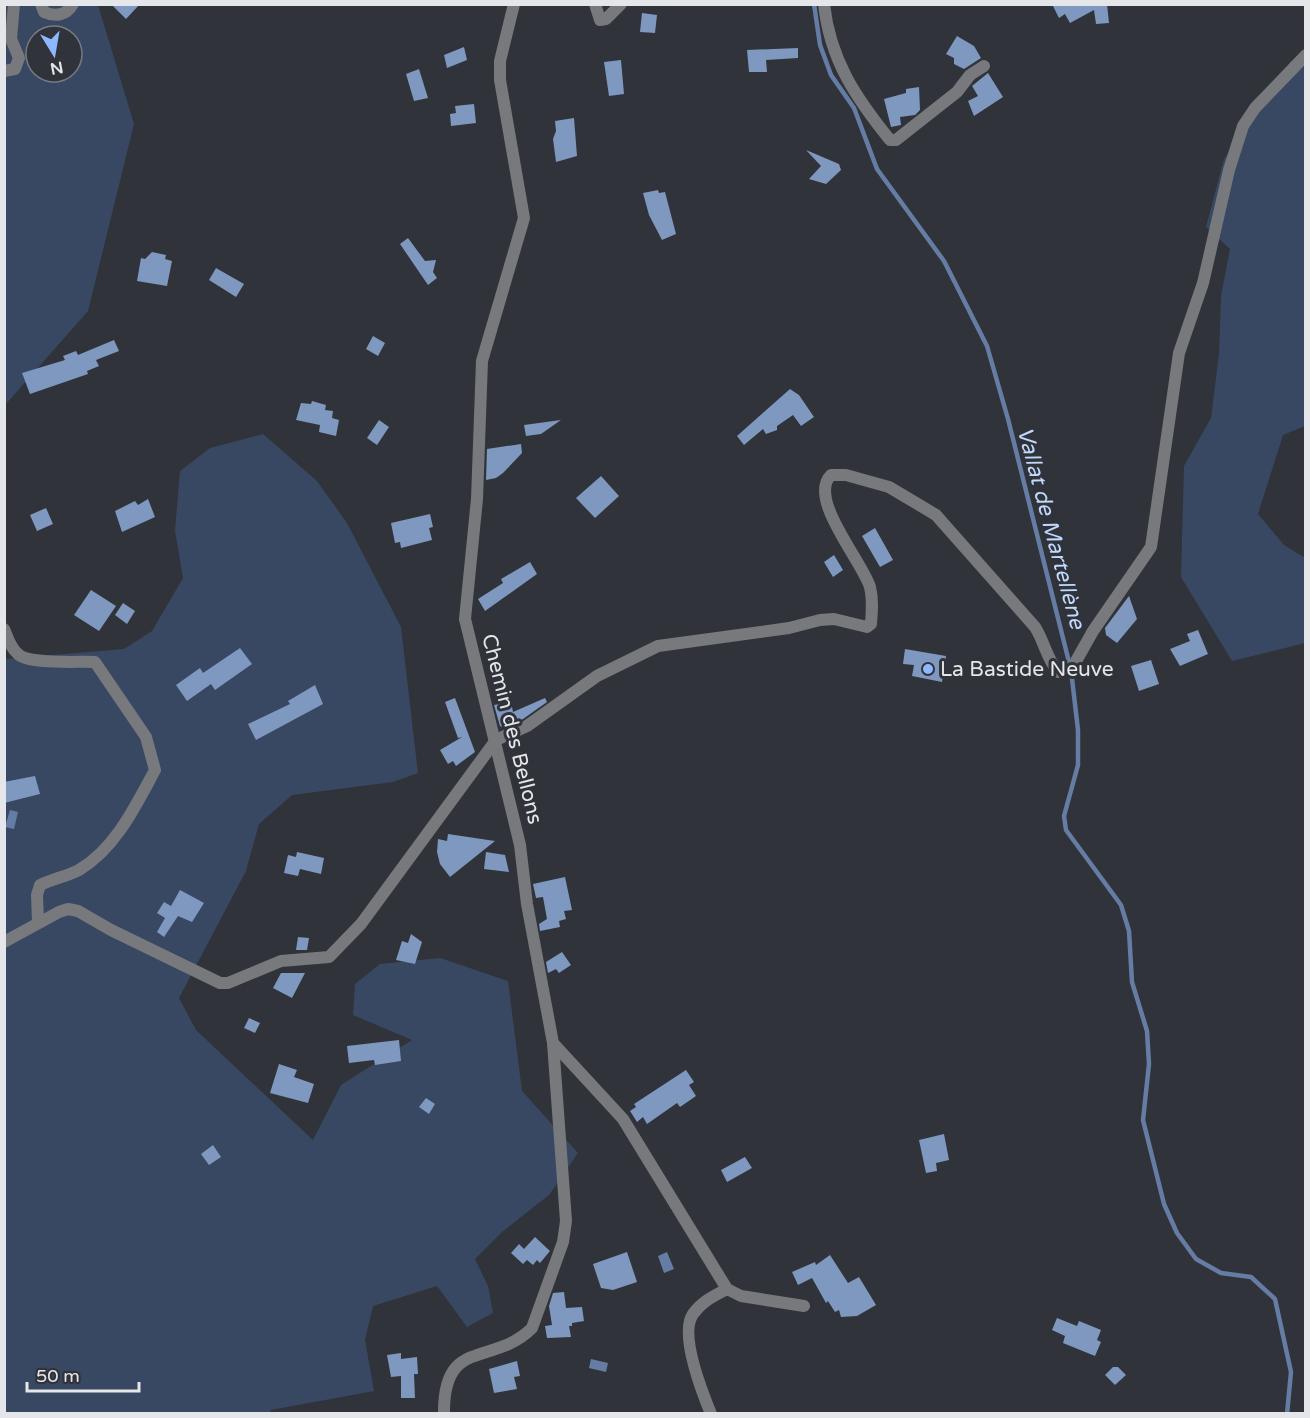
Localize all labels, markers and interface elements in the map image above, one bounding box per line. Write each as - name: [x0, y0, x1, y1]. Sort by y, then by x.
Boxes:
- north arrow: [24, 24, 84, 84]
- text: N: [48, 57, 65, 79]
- water label: Vallat de Martellène: [1012, 424, 1091, 633]
- street label: Chemin des Bellons: [476, 631, 548, 827]
- place label: La Bastide Neuve: [940, 657, 1114, 682]
- marker: La Bastide Neuve: [921, 662, 935, 676]
- scale bar: [27, 1355, 140, 1393]
- text: 50 m: [36, 1365, 80, 1387]

